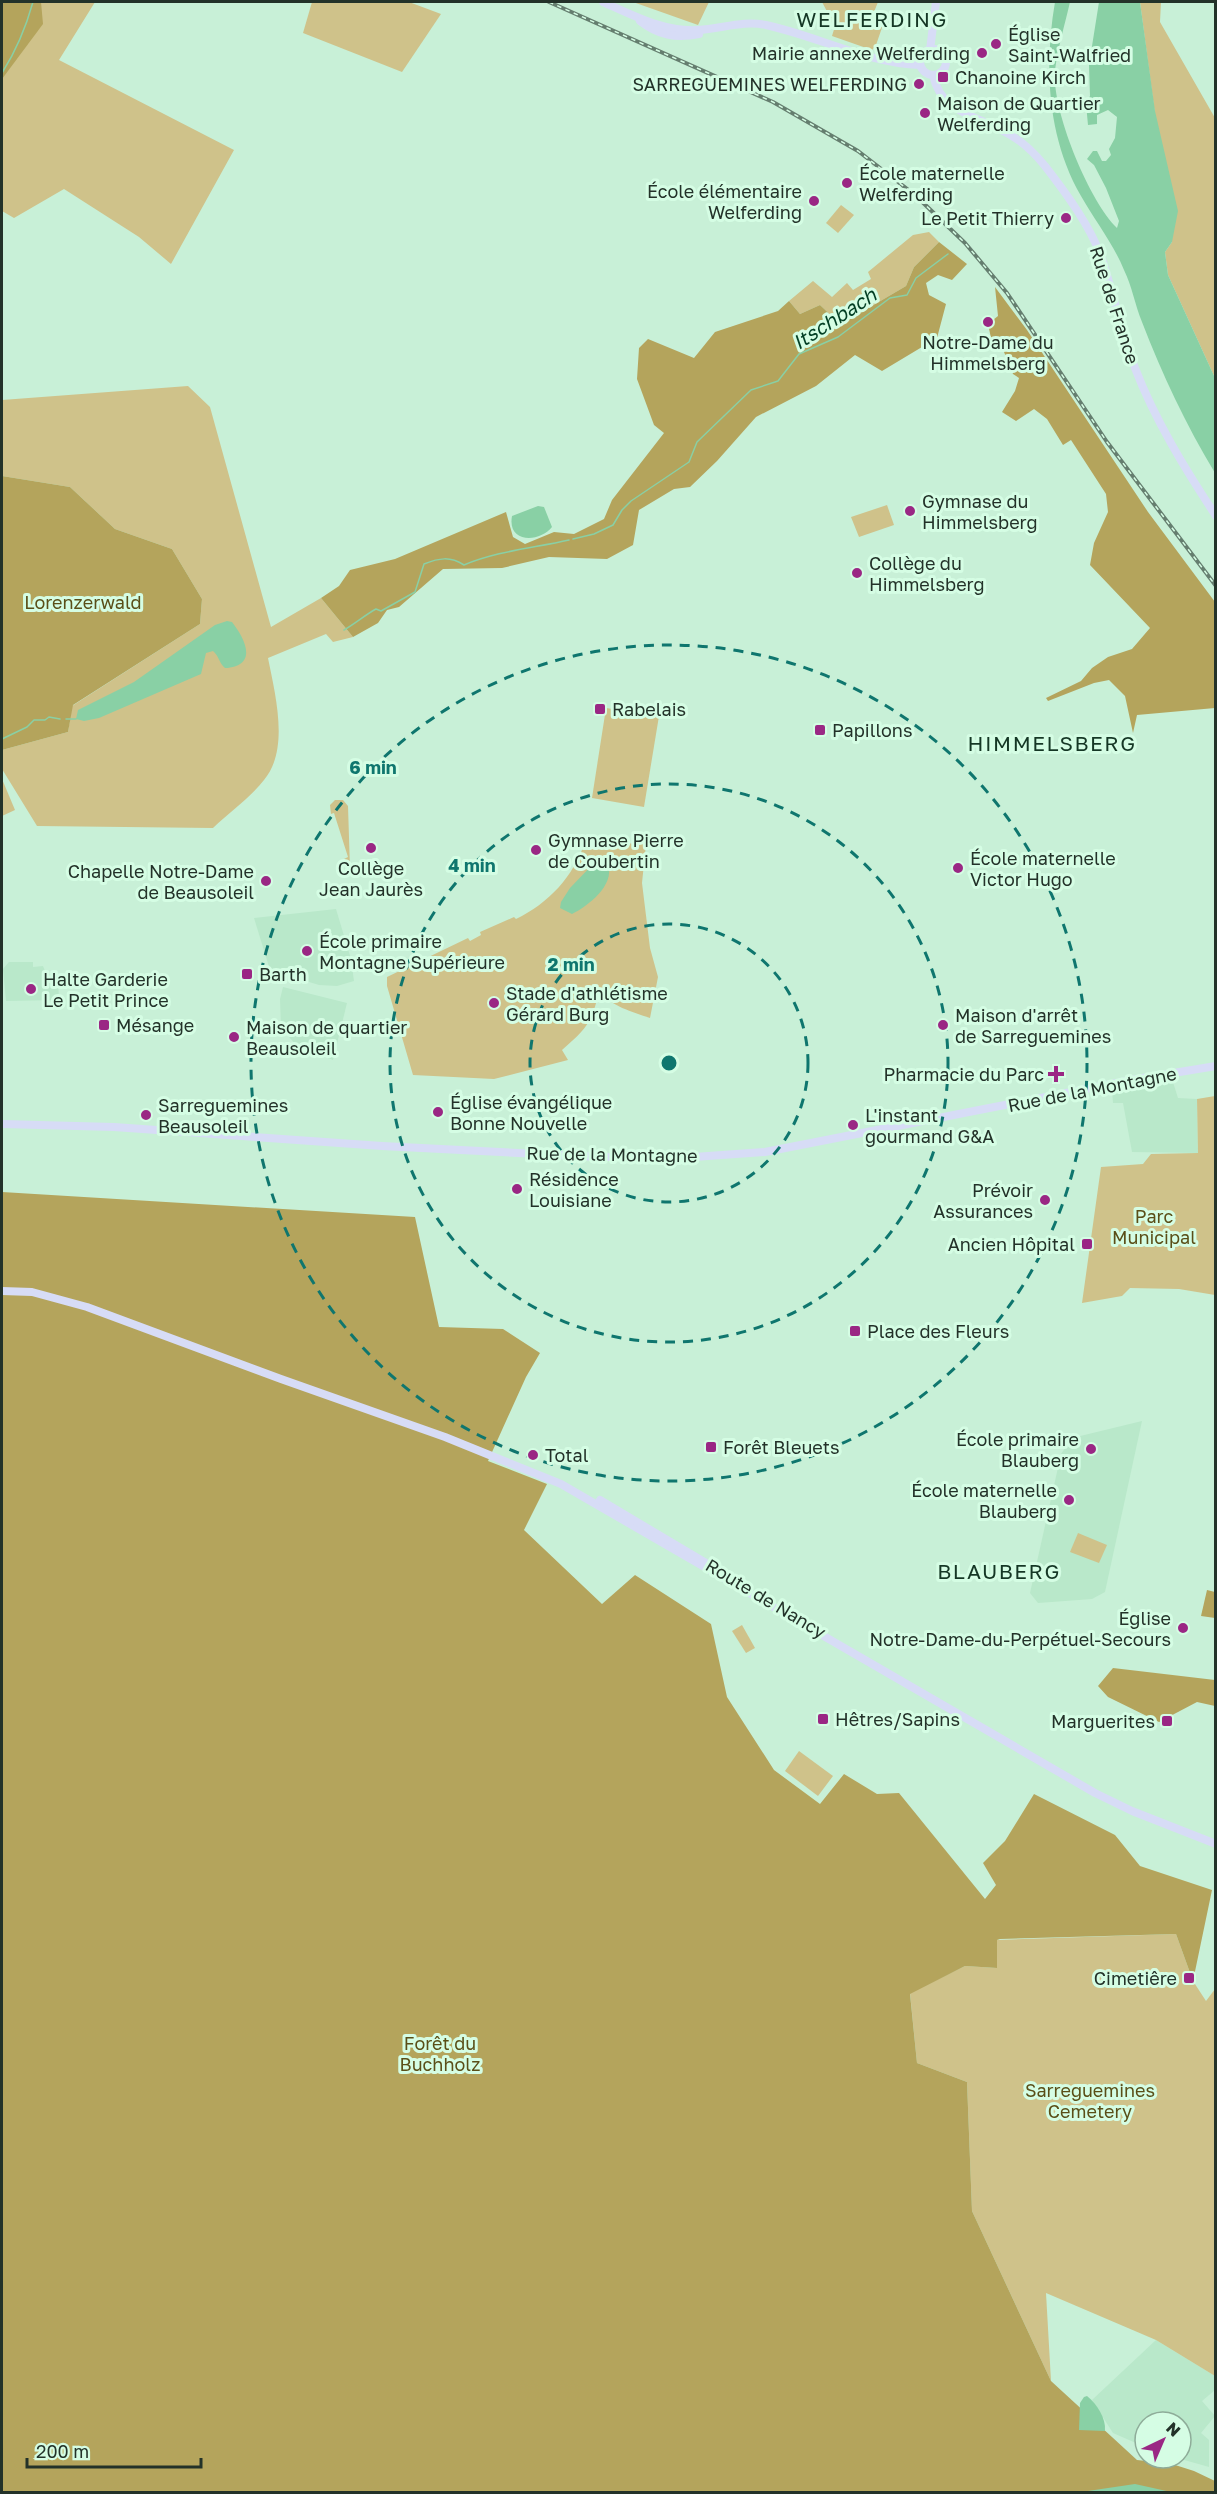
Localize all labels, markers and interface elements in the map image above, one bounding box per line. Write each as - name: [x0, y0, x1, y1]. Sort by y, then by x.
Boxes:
- district label: WELFERDING: [796, 6, 948, 32]
- place label: Église Saint-Walfried: [1008, 23, 1131, 66]
- marker: Église Saint-Walfried: [989, 37, 1003, 51]
- place label: Mairie annexe Welferding: [752, 42, 970, 64]
- marker: Mairie annexe Welferding: [975, 46, 989, 60]
- place label: Chanoine Kirch: [955, 66, 1086, 88]
- marker: Chanoine Kirch: [936, 70, 950, 84]
- place label: SARREGUEMINES WELFERDING: [633, 73, 907, 95]
- marker: SARREGUEMINES WELFERDING: [912, 77, 926, 91]
- place label: Maison de Quartier Welferding: [937, 92, 1101, 135]
- marker: Maison de Quartier Welferding: [918, 106, 932, 120]
- place label: École maternelle Welferding: [859, 162, 1005, 205]
- marker: École maternelle Welferding: [840, 176, 854, 190]
- place label: École élémentaire Welferding: [647, 180, 802, 223]
- marker: École élémentaire Welferding: [807, 194, 821, 208]
- place label: Le Petit Thierry: [921, 207, 1054, 229]
- marker: Le Petit Thierry: [1059, 211, 1073, 225]
- street label: Rue de France: [1086, 243, 1144, 367]
- water label: Itschbach: [788, 282, 881, 354]
- marker: Notre-Dame du Himmelsberg: [981, 315, 995, 329]
- place label: Notre-Dame du Himmelsberg: [922, 331, 1054, 374]
- place label: Gymnase du Himmelsberg: [922, 490, 1038, 533]
- marker: Gymnase du Himmelsberg: [903, 504, 917, 518]
- place label: Collège du Himmelsberg: [869, 552, 985, 595]
- marker: Collège du Himmelsberg: [850, 566, 864, 580]
- park label: Lorenzerwald: [24, 591, 142, 613]
- place label: Rabelais: [612, 698, 686, 720]
- marker: Rabelais: [593, 702, 607, 716]
- place label: Papillons: [832, 719, 912, 741]
- marker: Papillons: [813, 723, 827, 737]
- district label: HIMMELSBERG: [968, 730, 1136, 756]
- text: 6 min: [349, 756, 397, 778]
- place label: Gymnase Pierre de Coubertin: [548, 829, 684, 872]
- marker: Collège Jean Jaurès: [364, 841, 378, 855]
- marker: Gymnase Pierre de Coubertin: [529, 843, 543, 857]
- place label: École maternelle Victor Hugo: [970, 847, 1116, 890]
- text: 4 min: [448, 854, 496, 876]
- place label: Collège Jean Jaurès: [319, 857, 423, 900]
- place label: Chapelle Notre-Dame de Beausoleil: [68, 860, 254, 903]
- marker: École maternelle Victor Hugo: [951, 861, 965, 875]
- marker: Chapelle Notre-Dame de Beausoleil: [259, 874, 273, 888]
- place label: École primaire Montagne Supérieure: [319, 930, 505, 973]
- marker: École primaire Montagne Supérieure: [300, 944, 314, 958]
- text: 2 min: [547, 953, 595, 975]
- place label: Barth: [259, 963, 307, 985]
- marker: Barth: [240, 967, 254, 981]
- place label: Halte Garderie Le Petit Prince: [43, 968, 169, 1011]
- marker: Halte Garderie Le Petit Prince: [24, 982, 38, 996]
- place label: Stade d'athlétisme Gérard Burg: [506, 982, 668, 1025]
- marker: Stade d'athlétisme Gérard Burg: [487, 996, 501, 1010]
- place label: Maison d'arrêt de Sarreguemines: [955, 1004, 1111, 1047]
- place label: Mésange: [116, 1014, 194, 1036]
- place label: Maison de quartier Beausoleil: [246, 1016, 407, 1059]
- marker: Mésange: [97, 1018, 111, 1032]
- marker: Maison d'arrêt de Sarreguemines: [936, 1018, 950, 1032]
- marker: Maison de quartier Beausoleil: [227, 1030, 241, 1044]
- centre of rings: [659, 1053, 679, 1073]
- street label: Rue de la Montagne: [1006, 1062, 1178, 1116]
- place label: Pharmacie du Parc: [883, 1063, 1044, 1085]
- marker: Pharmacie du Parc: [1049, 1067, 1063, 1081]
- place label: Église évangélique Bonne Nouvelle: [450, 1091, 612, 1134]
- place label: Sarreguemines Beausoleil: [158, 1094, 288, 1137]
- place label: L'instant gourmand G&A: [865, 1104, 994, 1147]
- marker: Église évangélique Bonne Nouvelle: [431, 1105, 445, 1119]
- marker: Sarreguemines Beausoleil: [139, 1108, 153, 1122]
- marker: L'instant gourmand G&A: [846, 1118, 860, 1132]
- street label: Rue de la Montagne: [526, 1142, 698, 1166]
- place label: Résidence Louisiane: [529, 1168, 619, 1211]
- place label: Prévoir Assurances: [933, 1179, 1033, 1222]
- marker: Résidence Louisiane: [510, 1182, 524, 1196]
- marker: Prévoir Assurances: [1038, 1193, 1052, 1207]
- park label: Parc Municipal: [1112, 1205, 1196, 1248]
- place label: Ancien Hôpital: [948, 1233, 1075, 1255]
- marker: Ancien Hôpital: [1080, 1237, 1094, 1251]
- place label: Place des Fleurs: [867, 1320, 1009, 1342]
- marker: Place des Fleurs: [848, 1324, 862, 1338]
- place label: École primaire Blauberg: [956, 1428, 1079, 1471]
- place label: Forêt Bleuets: [723, 1436, 839, 1458]
- marker: Forêt Bleuets: [704, 1440, 718, 1454]
- marker: École primaire Blauberg: [1084, 1442, 1098, 1456]
- place label: Total: [545, 1444, 589, 1466]
- marker: Total: [526, 1448, 540, 1462]
- place label: École maternelle Blauberg: [911, 1479, 1057, 1522]
- marker: École maternelle Blauberg: [1062, 1493, 1076, 1507]
- street label: Route de Nancy: [702, 1553, 830, 1643]
- district label: BLAUBERG: [937, 1558, 1061, 1584]
- place label: Église Notre-Dame-du-Perpétuel-Secours: [869, 1607, 1171, 1650]
- marker: Église Notre-Dame-du-Perpétuel-Secours: [1176, 1621, 1190, 1635]
- place label: Hêtres/Sapins: [835, 1708, 960, 1730]
- place label: Marguerites: [1051, 1710, 1155, 1732]
- marker: Hêtres/Sapins: [816, 1712, 830, 1726]
- marker: Marguerites: [1160, 1714, 1174, 1728]
- place label: Cimetiêre: [1094, 1967, 1177, 1989]
- marker: Cimetiêre: [1182, 1971, 1196, 1985]
- park label: Forêt du Buchholz: [400, 2032, 480, 2075]
- park label: Sarreguemines Cemetery: [1025, 2079, 1155, 2122]
- north arrow: [1133, 2410, 1193, 2470]
- text: N: [1162, 2418, 1185, 2441]
- scale bar: [27, 2431, 201, 2469]
- text: 200 m: [36, 2440, 89, 2462]

